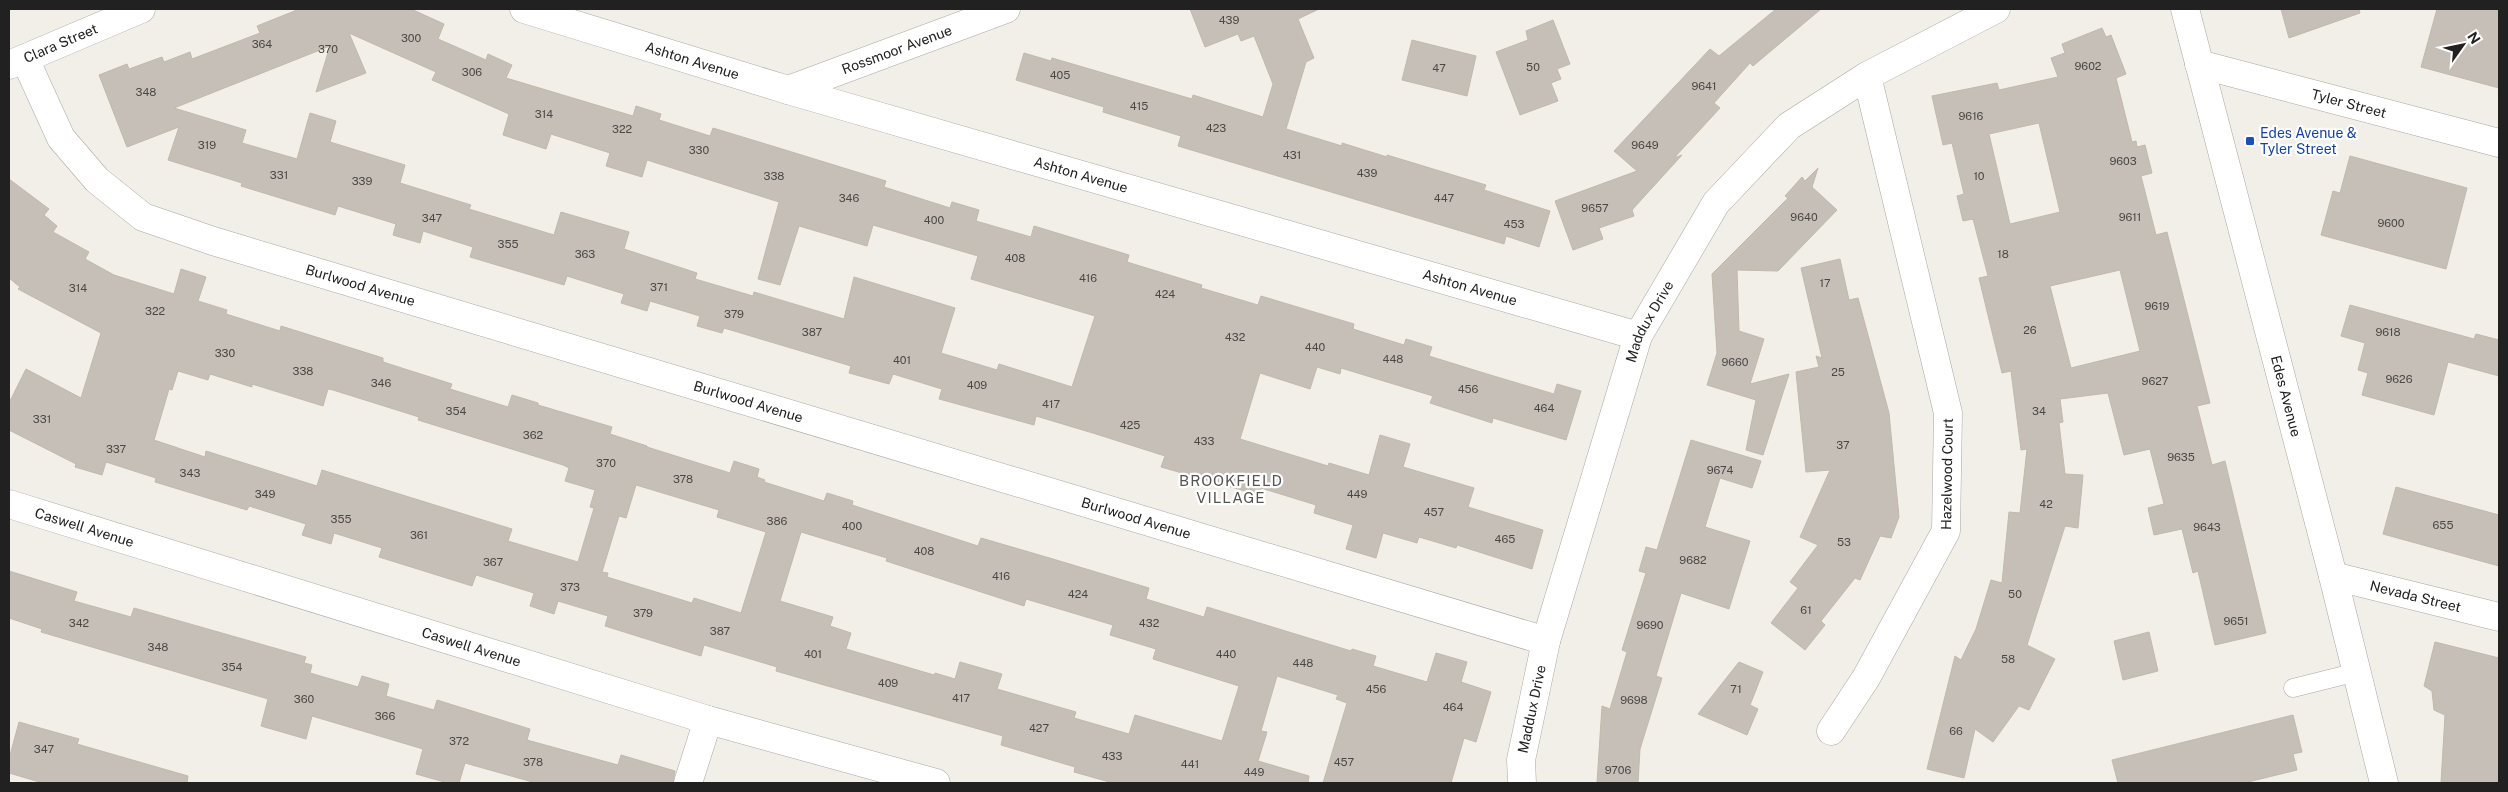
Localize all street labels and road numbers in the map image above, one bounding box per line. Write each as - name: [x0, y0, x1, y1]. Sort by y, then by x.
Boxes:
- street label: Clara Street: [21, 20, 100, 66]
- street label: Rossmoor Avenue: [839, 22, 954, 77]
- street label: Ashton Avenue: [643, 39, 741, 83]
- street label: Tyler Street: [2310, 86, 2388, 121]
- street label: Ashton Avenue: [1032, 154, 1130, 196]
- street label: Burlwood Avenue: [304, 261, 417, 309]
- street label: Ashton Avenue: [1421, 266, 1519, 309]
- street label: Maddux Drive: [1623, 278, 1677, 364]
- street label: Edes Avenue: [2268, 354, 2304, 438]
- street label: Burlwood Avenue: [692, 378, 805, 426]
- street label: Hazelwood Court: [1938, 418, 1956, 530]
- street label: Burlwood Avenue: [1079, 494, 1193, 542]
- street label: Caswell Avenue: [33, 504, 136, 550]
- street label: Nevada Street: [2368, 577, 2463, 615]
- street label: Caswell Avenue: [420, 624, 523, 670]
- street label: Maddux Drive: [1515, 663, 1549, 755]

